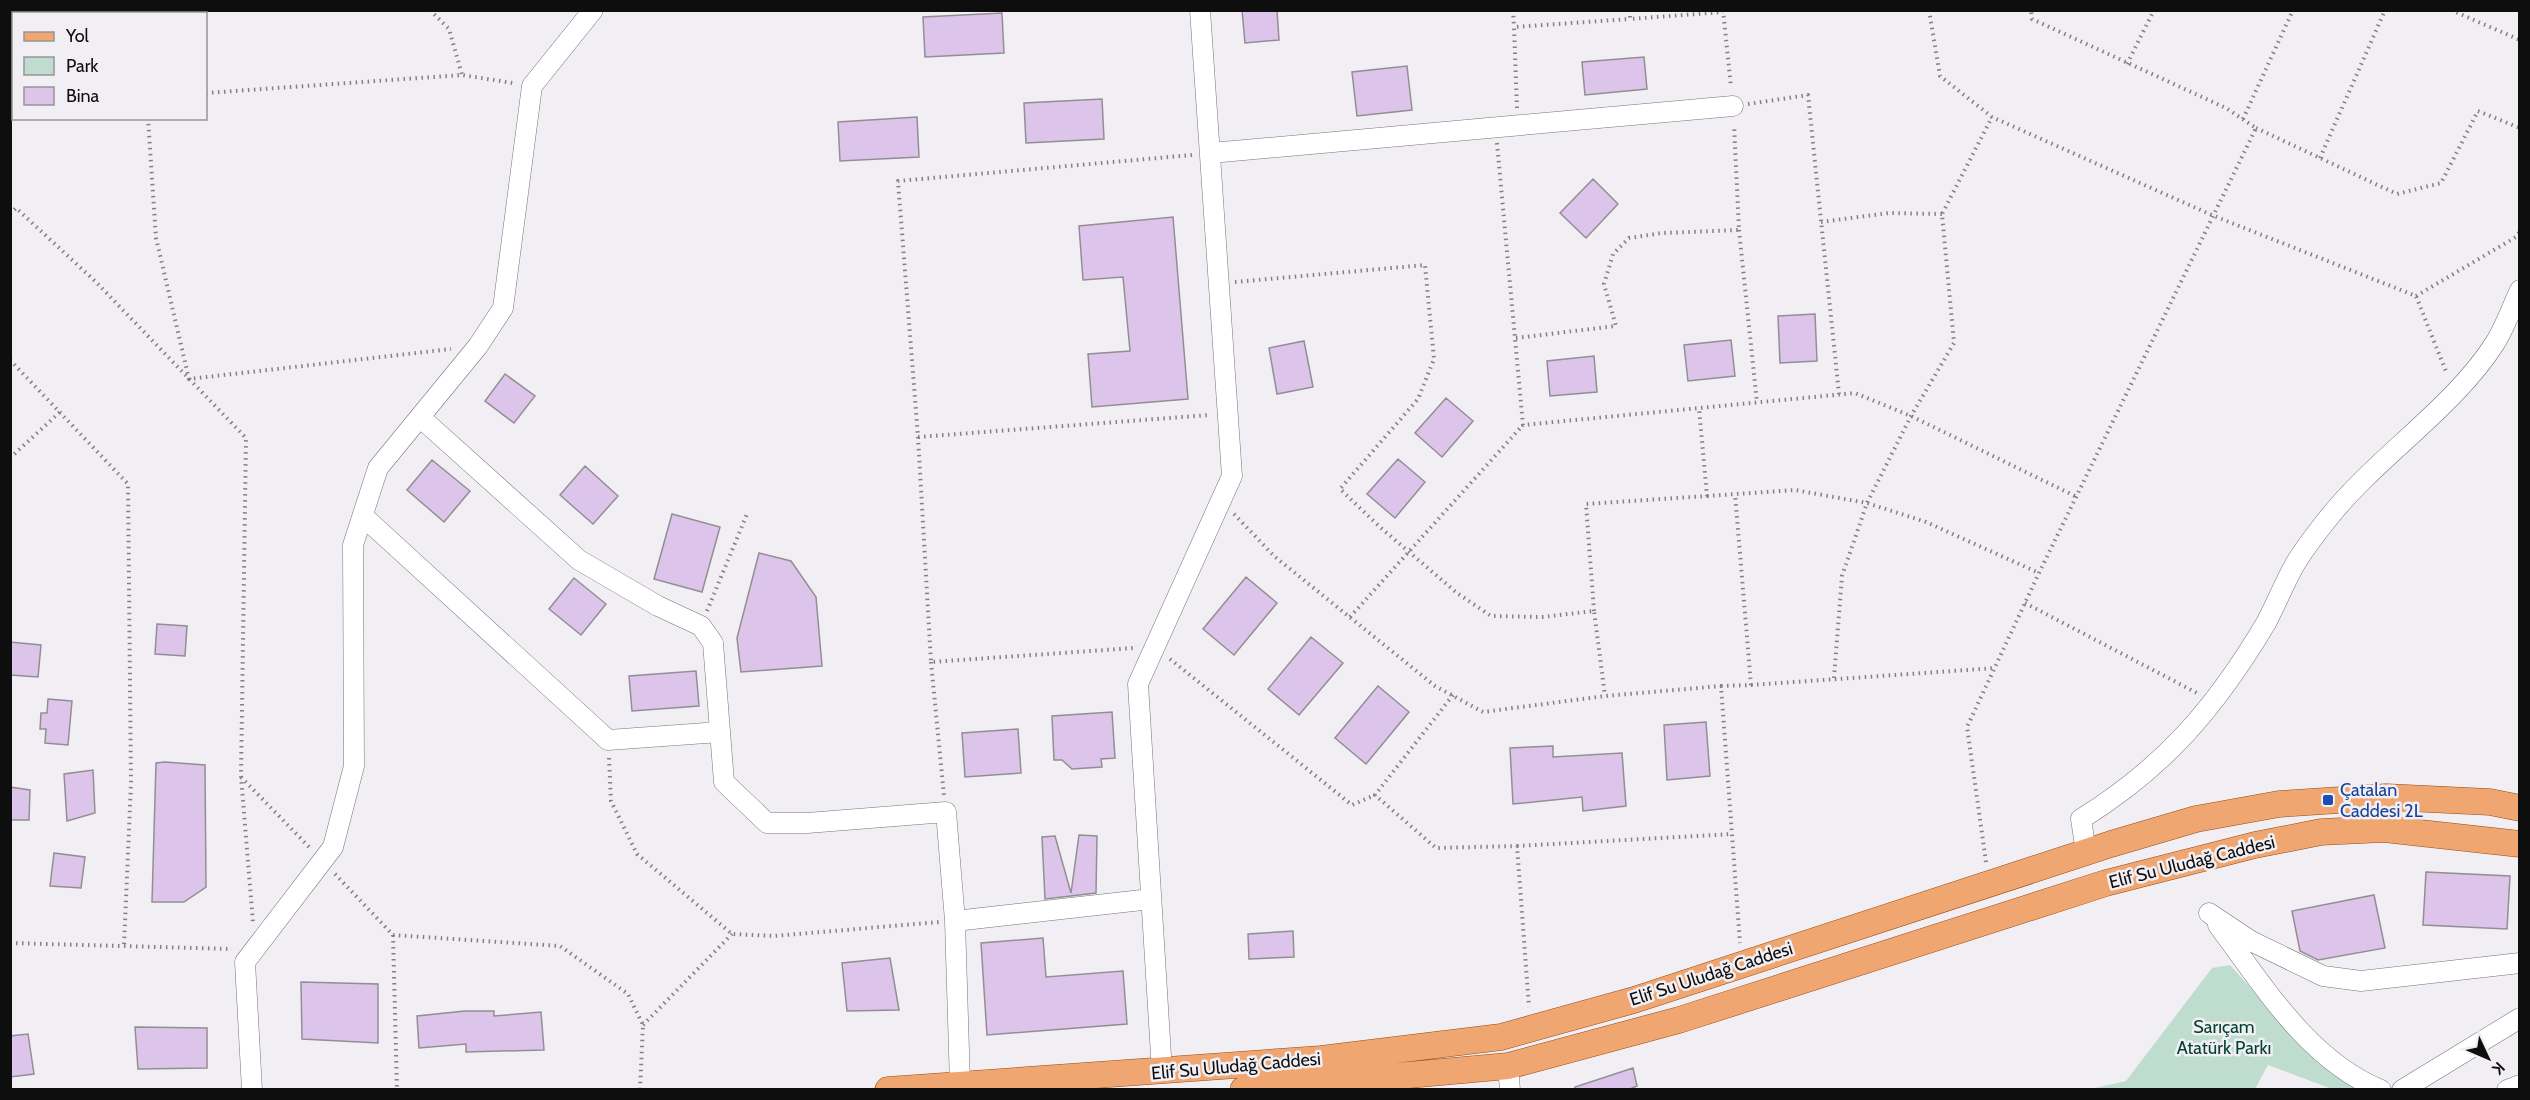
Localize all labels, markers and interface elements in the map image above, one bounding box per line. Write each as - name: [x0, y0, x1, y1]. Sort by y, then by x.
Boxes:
- legend: [12, 12, 207, 120]
- text: Yol: [65, 25, 90, 47]
- text: Park: [66, 55, 99, 77]
- text: Bina: [66, 85, 100, 107]
- place label: Çatalan Caddesi 2L: [2340, 779, 2423, 822]
- marker: Çatalan Caddesi 2L: [2321, 793, 2335, 807]
- street label: Elif Su Uludağ Caddesi: [2107, 831, 2277, 893]
- street label: Elif Su Uludağ Caddesi: [1627, 937, 1795, 1011]
- park label: Sarıçam Atatürk Parkı: [2177, 1016, 2271, 1059]
- north arrow: [2458, 1028, 2518, 1088]
- street label: Elif Su Uludağ Caddesi: [1150, 1048, 1322, 1084]
- text: K: [2488, 1058, 2509, 1078]

